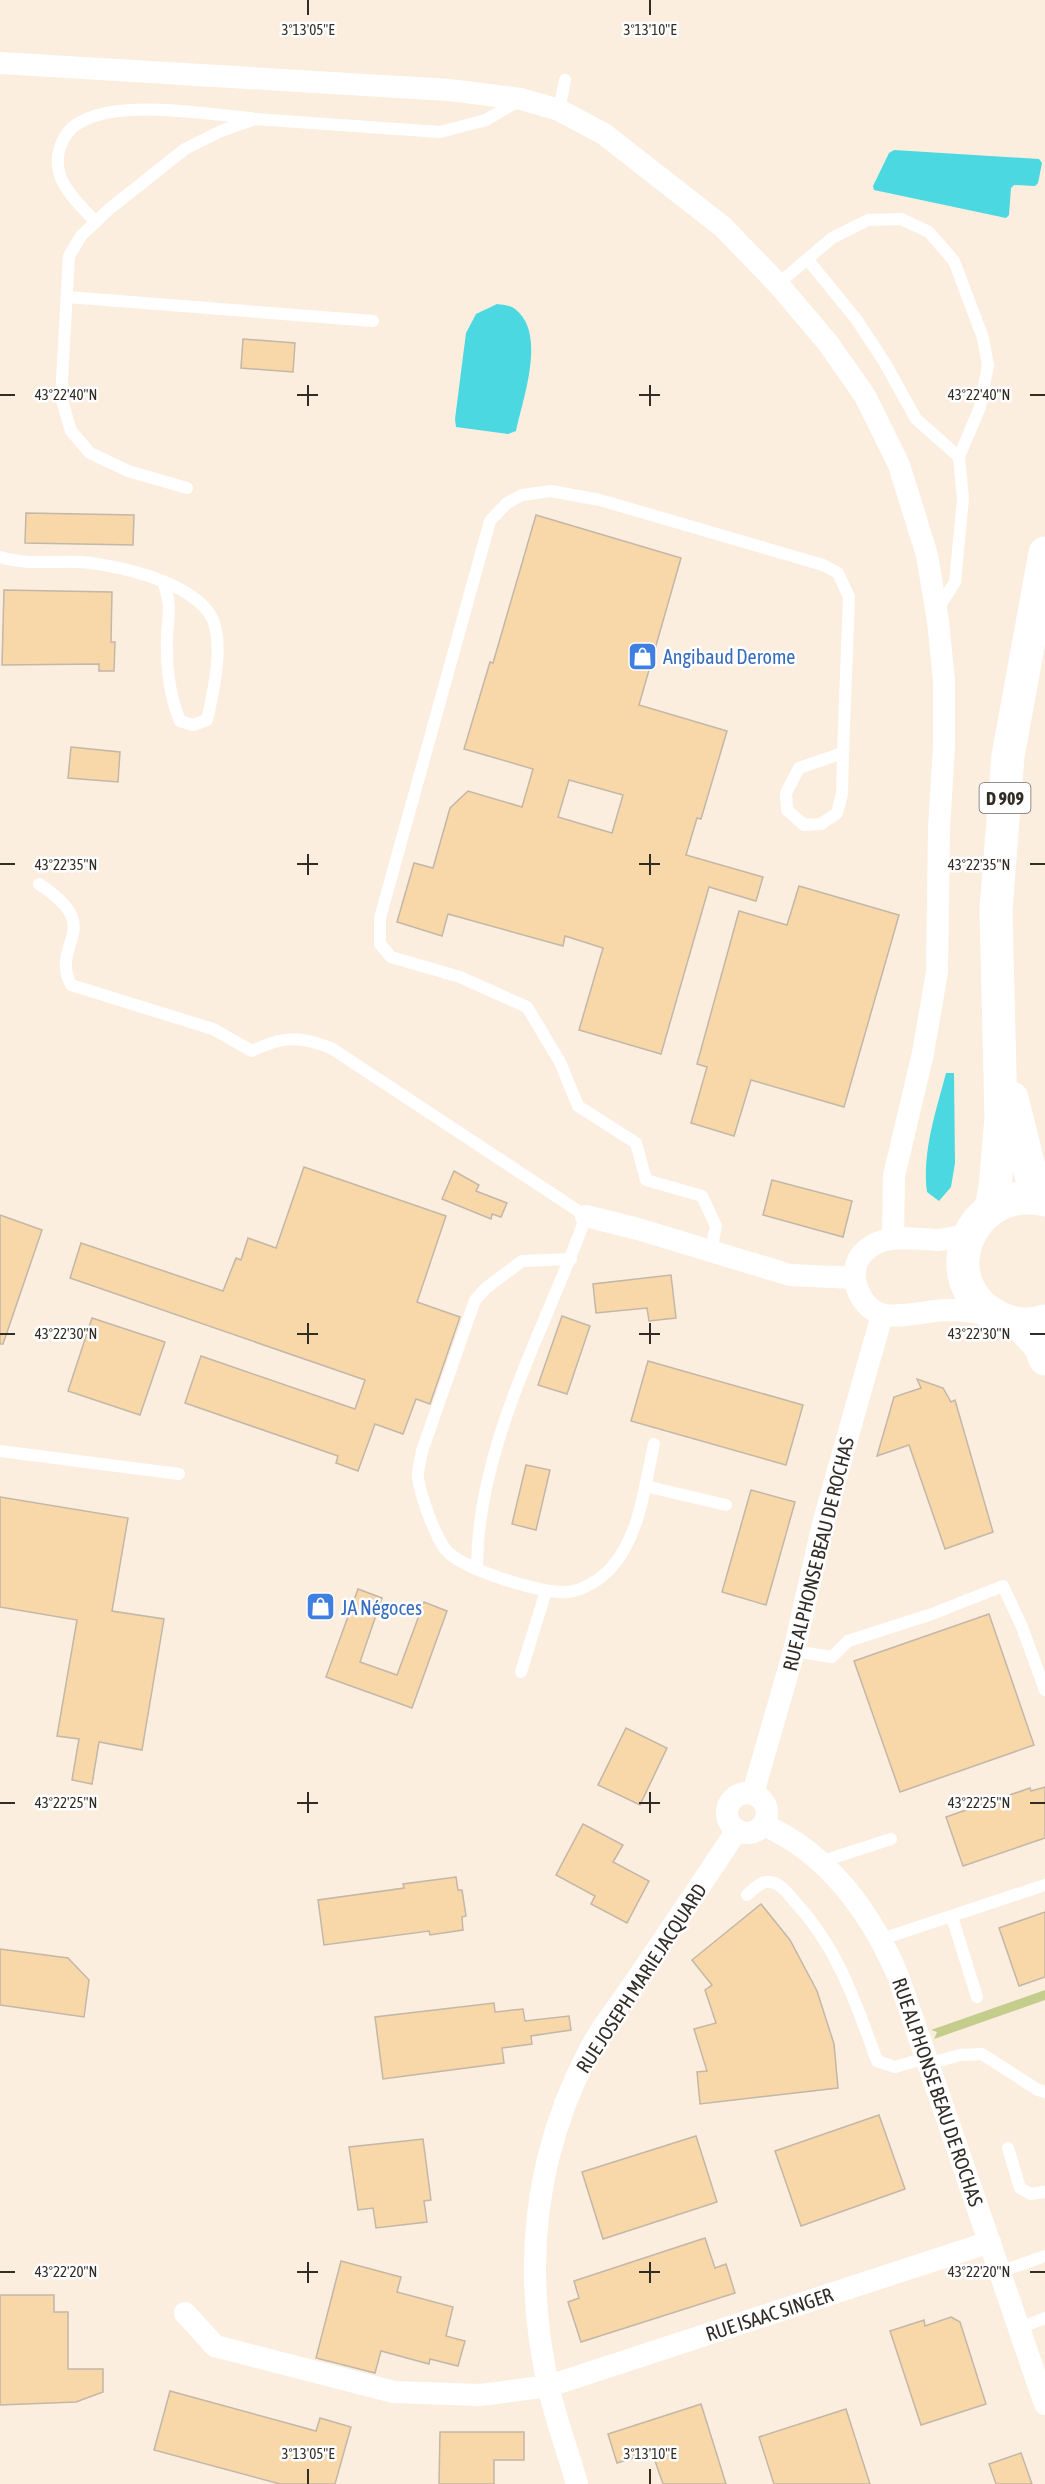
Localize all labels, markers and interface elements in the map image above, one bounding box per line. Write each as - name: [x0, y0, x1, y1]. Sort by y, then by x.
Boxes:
- text: 3°13'05"E: [281, 21, 335, 38]
- text: 3°13'10"E: [623, 21, 677, 38]
- text: 43°22'40"N: [35, 386, 97, 403]
- text: 43°22'40"N: [948, 386, 1010, 403]
- shop icon: Angibaud Derome: [626, 640, 658, 672]
- place label: Angibaud Derome: [663, 645, 795, 668]
- road number: D 909: [980, 783, 1030, 813]
- text: 43°22'35"N: [35, 856, 97, 873]
- text: 43°22'35"N: [948, 856, 1010, 873]
- text: 43°22'30"N: [35, 1325, 97, 1342]
- text: 43°22'30"N: [948, 1325, 1010, 1342]
- street label: RUE ALPHONSE BEAU DE ROCHAS: [778, 1435, 858, 1673]
- shop icon: JA Négoces: [304, 1591, 336, 1623]
- place label: JA Négoces: [341, 1596, 422, 1619]
- text: 43°22'25"N: [35, 1794, 97, 1811]
- text: 43°22'25"N: [948, 1794, 1010, 1811]
- street label: RUE JOSEPH MARIE JACQUARD: [571, 1879, 711, 2077]
- street label: RUE ALPHONSE BEAU DE ROCHAS: [888, 1975, 988, 2209]
- text: 43°22'20"N: [35, 2263, 97, 2280]
- text: 43°22'20"N: [948, 2263, 1010, 2280]
- street label: RUE ISAAC SINGER: [703, 2283, 835, 2345]
- text: 3°13'05"E: [281, 2445, 335, 2462]
- text: 3°13'10"E: [623, 2445, 677, 2462]

